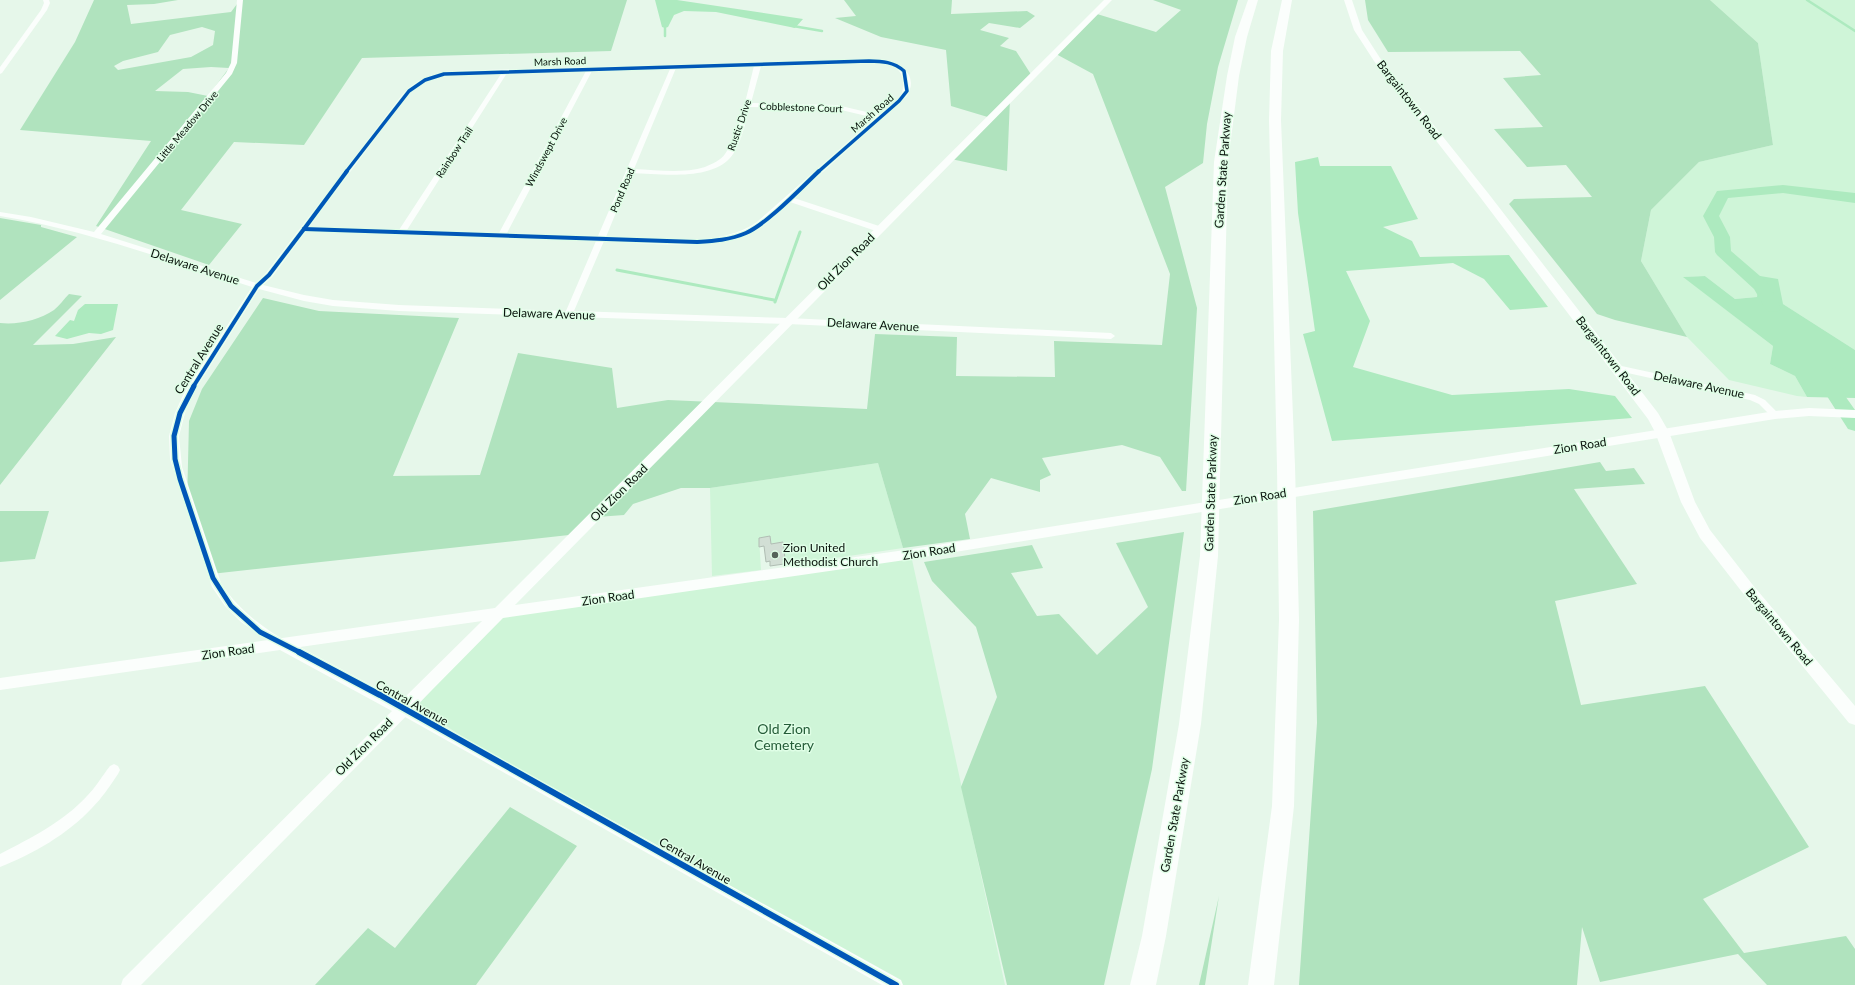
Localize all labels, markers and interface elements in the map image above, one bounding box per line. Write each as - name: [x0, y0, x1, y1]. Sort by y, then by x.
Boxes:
- street label: Marsh Road: [534, 54, 586, 68]
- street label: Bargaintown Road: [1374, 57, 1445, 142]
- street label: Little Meadow Drive: [154, 88, 220, 164]
- street label: Marsh Road: [848, 91, 896, 135]
- street label: Rustic Drive: [725, 98, 753, 152]
- street label: Cobblestone Court: [759, 100, 843, 114]
- street label: Garden State Parkway: [1211, 110, 1234, 229]
- street label: Windswept Drive: [523, 115, 569, 189]
- street label: Rainbow Trail: [433, 124, 475, 180]
- street label: Pond Road: [607, 166, 637, 214]
- street label: Old Zion Road: [814, 230, 878, 294]
- street label: Delaware Avenue: [149, 245, 241, 288]
- street label: Delaware Avenue: [503, 304, 595, 323]
- street label: Bargaintown Road: [1573, 313, 1644, 398]
- street label: Delaware Avenue: [827, 315, 920, 334]
- street label: Central Avenue: [171, 321, 226, 397]
- street label: Delaware Avenue: [1652, 368, 1746, 401]
- street label: Garden State Parkway: [1201, 434, 1220, 551]
- street label: Zion Road: [1552, 434, 1607, 457]
- street label: Old Zion Road: [587, 461, 651, 525]
- street label: Zion Road: [1232, 485, 1287, 508]
- place label: Zion United Methodist Church: [783, 540, 878, 569]
- street label: Zion Road: [901, 540, 956, 563]
- marker: Zion United Methodist Church: [770, 550, 780, 560]
- street label: Bargaintown Road: [1743, 585, 1816, 668]
- street label: Zion Road: [581, 586, 635, 609]
- street label: Zion Road: [201, 640, 255, 663]
- street label: Central Avenue: [373, 676, 451, 729]
- street label: Old Zion Road: [332, 715, 396, 779]
- park label: Old Zion Cemetery: [754, 720, 815, 753]
- street label: Garden State Parkway: [1157, 755, 1192, 874]
- street label: Central Avenue: [657, 834, 734, 887]

